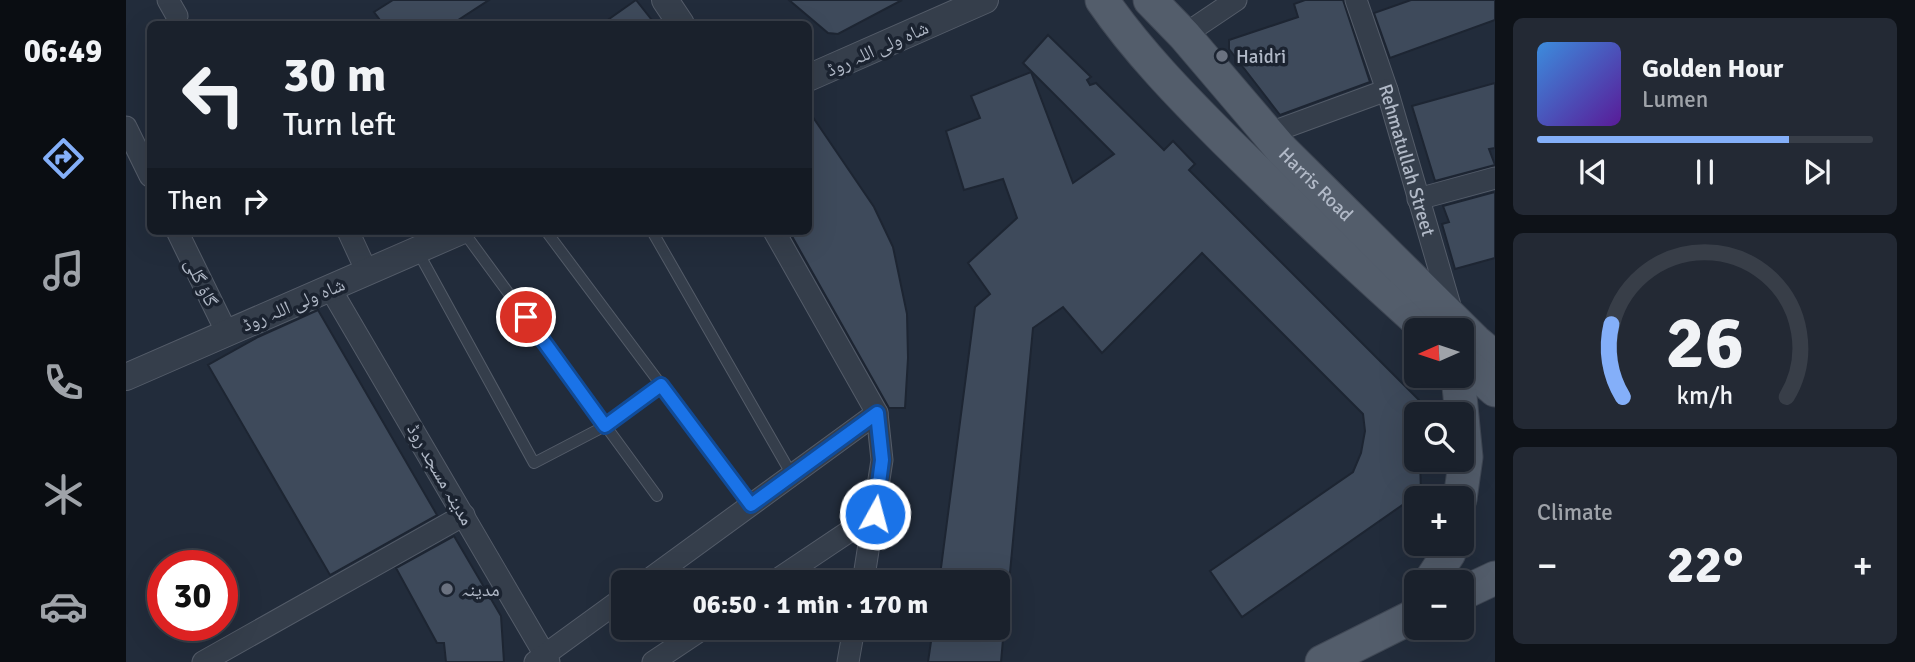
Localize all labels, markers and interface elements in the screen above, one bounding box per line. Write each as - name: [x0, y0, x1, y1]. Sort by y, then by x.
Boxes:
- street label: شاہ ولی اللہ روڈ: [822, 16, 932, 82]
- text: 06:49: [24, 32, 102, 71]
- text: 30 m: [283, 45, 386, 105]
- place label: Haidri: [1236, 45, 1286, 69]
- marker: Haidri: [1214, 48, 1230, 64]
- icon: left: [168, 49, 259, 140]
- text: Golden Hour: [1642, 53, 1783, 85]
- street label: Rehmatullah Street: [1373, 81, 1440, 239]
- text: Lumen: [1642, 85, 1708, 114]
- text: Turn left: [283, 105, 396, 144]
- icon: directions: [39, 134, 88, 183]
- street label: Harris Road: [1273, 143, 1358, 227]
- icon: previous: [1574, 153, 1612, 191]
- icon: pause: [1686, 153, 1724, 191]
- icon: next: [1798, 153, 1836, 191]
- icon: right: [236, 182, 274, 220]
- text: Then: [168, 185, 222, 217]
- icon: music: [39, 246, 88, 295]
- street label: گاؤ گلی: [179, 254, 223, 311]
- street label: شاہ ولی اللہ روڈ: [238, 272, 349, 337]
- pin: [496, 287, 556, 347]
- icon: arrive: [507, 298, 545, 336]
- text: 26: [1666, 299, 1744, 388]
- north arrow: [1404, 318, 1474, 388]
- map controls: [1404, 318, 1474, 640]
- icon: phone: [39, 358, 88, 407]
- text: km/h: [1677, 380, 1733, 411]
- button: search: [1404, 402, 1474, 472]
- street label: مدینہ مسجد روڈ: [401, 419, 479, 530]
- icon: climate: [39, 470, 88, 519]
- position arrow: [838, 477, 912, 551]
- button: +: [1404, 486, 1474, 556]
- text: Climate: [1537, 498, 1613, 527]
- text: 22°: [1667, 533, 1743, 597]
- text: −: [1537, 542, 1558, 589]
- text: +: [1852, 542, 1873, 589]
- speed limit sign: 30: [147, 550, 238, 641]
- button: −: [1404, 570, 1474, 640]
- place label: مدینہ: [461, 578, 500, 602]
- marker: مدینہ: [439, 581, 455, 597]
- icon: car: [39, 582, 88, 631]
- text: 06:50 · 1 min · 170 m: [693, 589, 928, 621]

